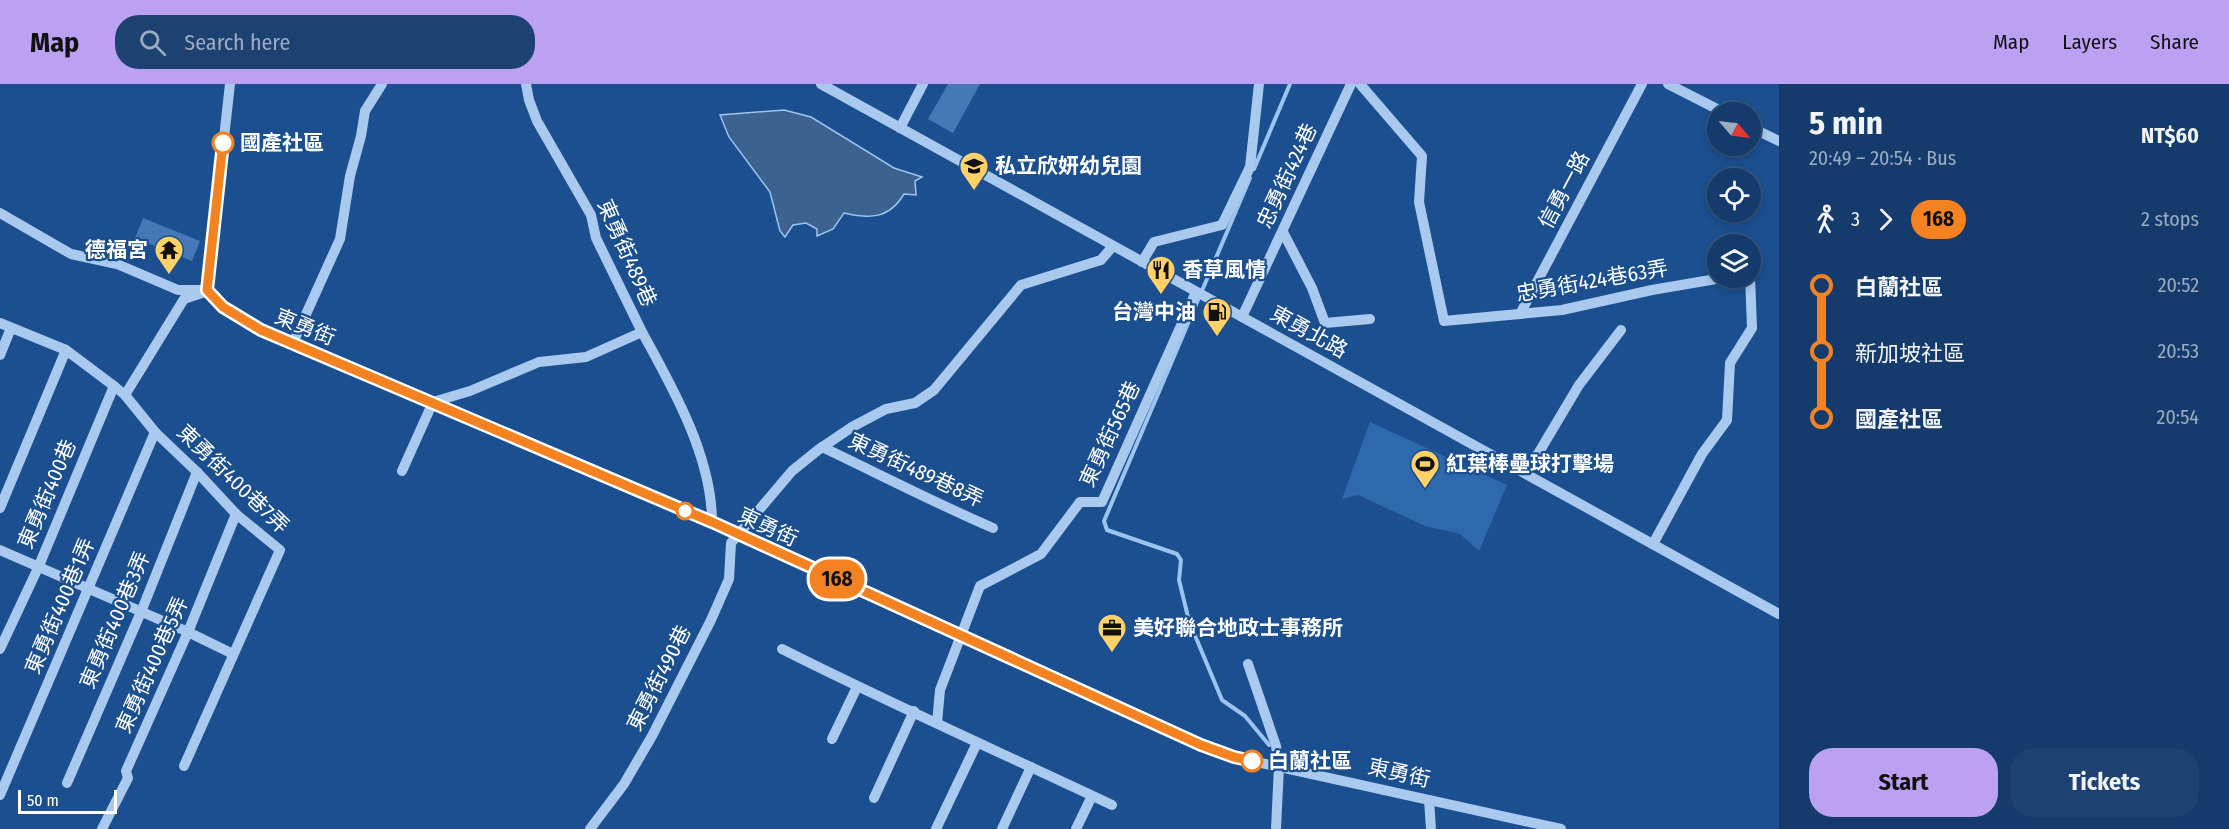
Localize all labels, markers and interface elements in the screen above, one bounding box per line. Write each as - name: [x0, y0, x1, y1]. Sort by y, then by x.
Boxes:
- search box: [115, 15, 535, 69]
- text: Map: [30, 26, 79, 59]
- icon: search: [136, 26, 169, 59]
- text: Search here: [184, 29, 290, 56]
- text: Map: [1993, 29, 2029, 55]
- text: Layers: [2062, 29, 2117, 55]
- text: Share: [2150, 29, 2199, 55]
- north arrow: [1707, 102, 1761, 156]
- map controls: [1707, 102, 1761, 288]
- text: 5 min: [1809, 103, 1883, 143]
- street label: 忠勇街424巷: [1251, 119, 1323, 233]
- text: NT$60: [2141, 122, 2199, 149]
- place label: 國產社區: [240, 130, 324, 156]
- marker: 國產社區: [212, 132, 234, 154]
- text: 20:49 – 20:54 · Bus: [1809, 146, 1956, 170]
- street label: 信勇一路: [1533, 147, 1595, 233]
- school or university icon: 私立欣妍幼兒園: [958, 150, 990, 192]
- place label: 私立欣妍幼兒園: [995, 153, 1142, 179]
- button: locate: [1707, 168, 1761, 222]
- street label: 東勇街489巷: [592, 195, 662, 311]
- icon: walk: [1809, 203, 1842, 236]
- icon: forward: [1869, 203, 1902, 236]
- text: 168: [1923, 206, 1954, 232]
- text: 3: [1851, 207, 1860, 231]
- text: 2 stops: [2141, 207, 2199, 231]
- temple icon: 德福宮: [153, 234, 185, 276]
- button: layers: [1707, 234, 1761, 288]
- place label: 德福宮: [85, 237, 148, 263]
- restaurant icon: 香草風情: [1145, 254, 1177, 296]
- street label: 忠勇街424巷63弄: [1514, 255, 1670, 307]
- place label: 香草風情: [1182, 257, 1266, 283]
- text: 20:52: [2158, 273, 2199, 297]
- text: 白蘭社區: [1855, 274, 1943, 301]
- fuel station icon: 台灣中油: [1201, 296, 1233, 338]
- place label: 台灣中油: [1112, 299, 1196, 325]
- street label: 東勇北路: [1266, 300, 1352, 364]
- street label: 東勇街: [271, 303, 339, 351]
- text: 20:53: [2157, 339, 2199, 363]
- text: 新加坡社區: [1855, 340, 1965, 367]
- street label: 東勇街565巷: [1074, 377, 1146, 491]
- text: 20:54: [2157, 405, 2199, 429]
- text: 國產社區: [1855, 406, 1943, 433]
- street label: 東勇街400巷7弄: [172, 419, 294, 539]
- street label: 東勇街489巷8弄: [844, 427, 988, 513]
- street label: 東勇街400巷: [12, 436, 82, 552]
- sports icon: 紅葉棒壘球打擊場: [1409, 448, 1441, 490]
- place label: 紅葉棒壘球打擊場: [1446, 451, 1614, 477]
- unlabelled marker: [676, 502, 694, 520]
- street label: 東勇街: [734, 502, 802, 552]
- street label: 東勇街400巷1弄: [20, 534, 100, 678]
- street label: 東勇街400巷3弄: [74, 547, 156, 693]
- line badge: 168: [802, 560, 872, 598]
- text: 168: [822, 566, 852, 592]
- street label: 東勇街400巷5弄: [110, 593, 194, 737]
- office icon: 美好聯合地政士事務所: [1096, 612, 1128, 654]
- place label: 美好聯合地政士事務所: [1133, 615, 1343, 641]
- street label: 東勇街490巷: [621, 621, 697, 735]
- place label: 白蘭社區: [1268, 748, 1352, 774]
- button: Start: [1809, 748, 1998, 817]
- button: Tickets: [2010, 748, 2199, 817]
- marker: 白蘭社區: [1241, 750, 1263, 772]
- street label: 東勇街: [1365, 753, 1433, 793]
- scale bar: [18, 787, 117, 814]
- text: 50 m: [27, 791, 59, 810]

